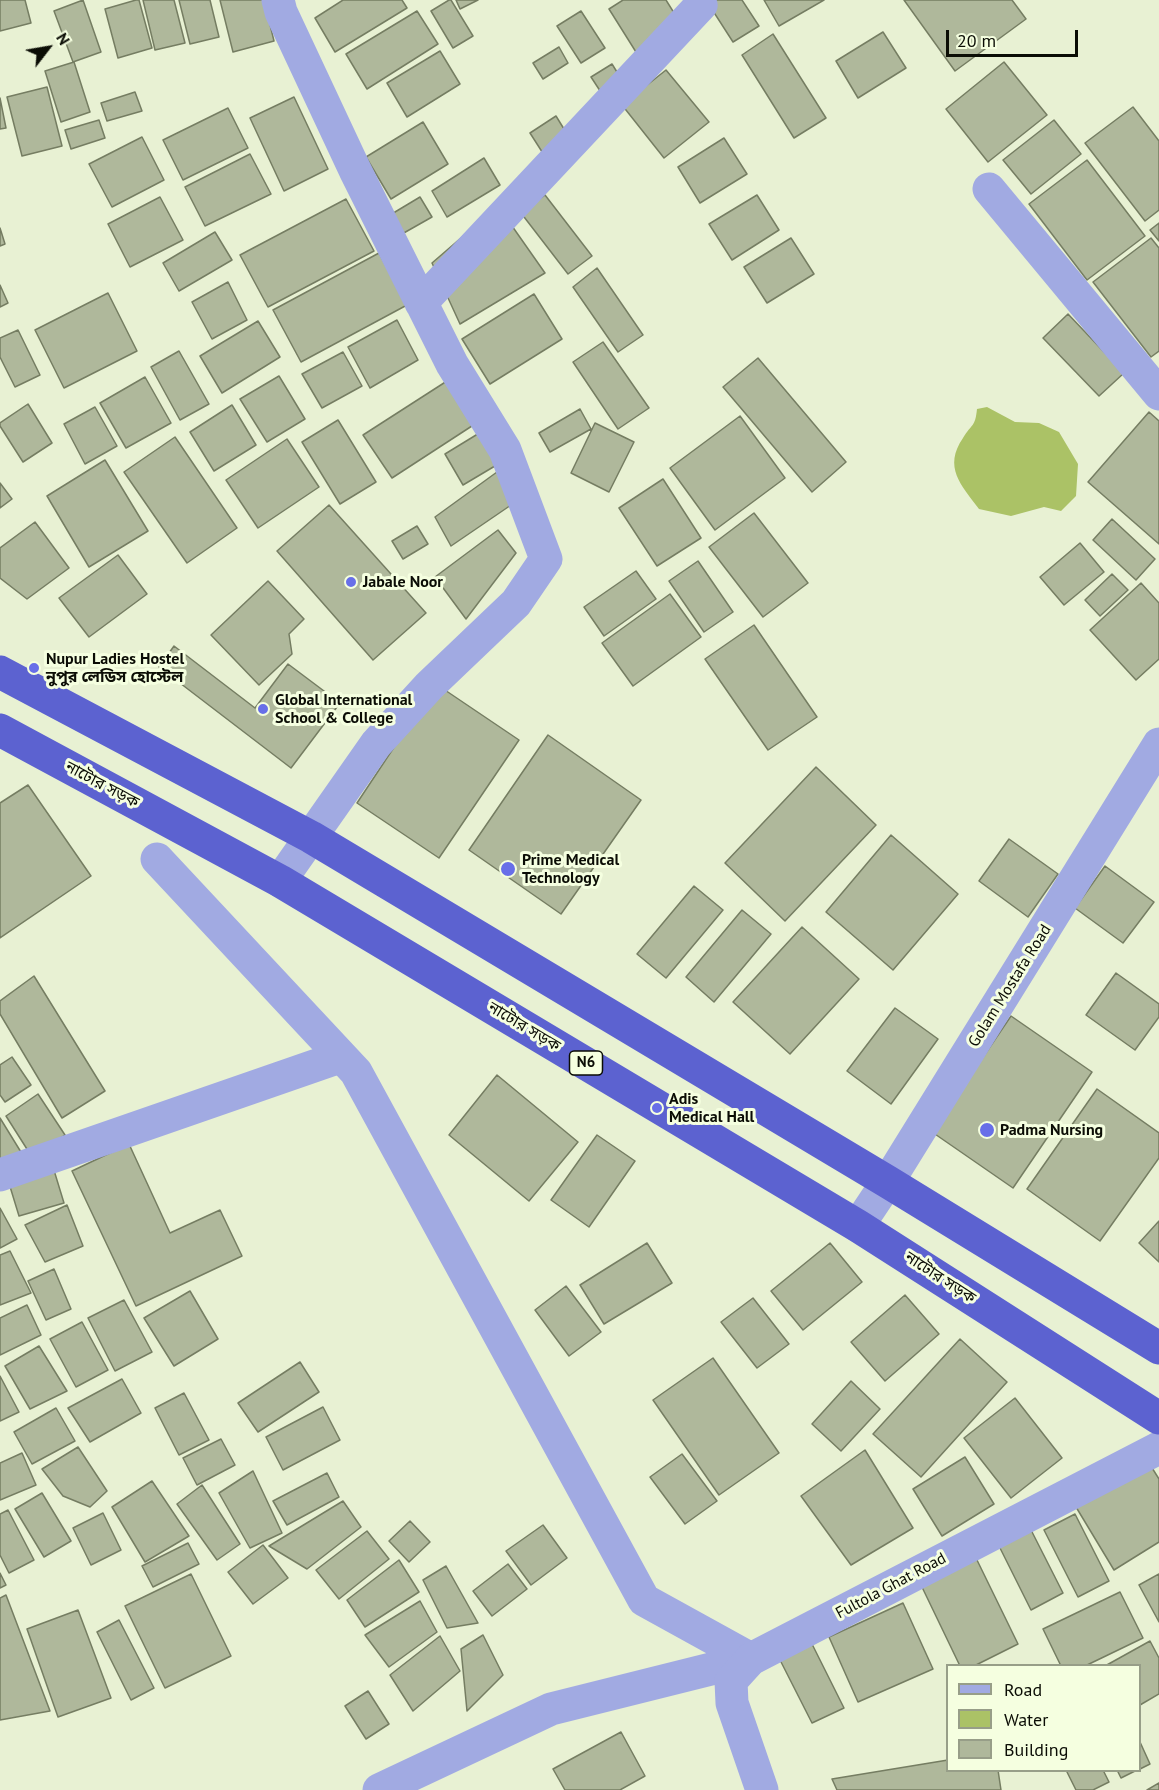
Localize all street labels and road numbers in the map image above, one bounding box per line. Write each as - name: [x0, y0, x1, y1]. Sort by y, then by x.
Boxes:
- street label: নাটোর সড়ক: [62, 758, 142, 812]
- street label: Golam Mostafa Road: [965, 921, 1055, 1051]
- street label: নাটোর সড়ক: [484, 998, 564, 1056]
- road number: N6: [570, 1051, 602, 1075]
- street label: নাটোর সড়ক: [901, 1248, 979, 1308]
- street label: Fultola Ghat Road: [832, 1549, 950, 1623]

